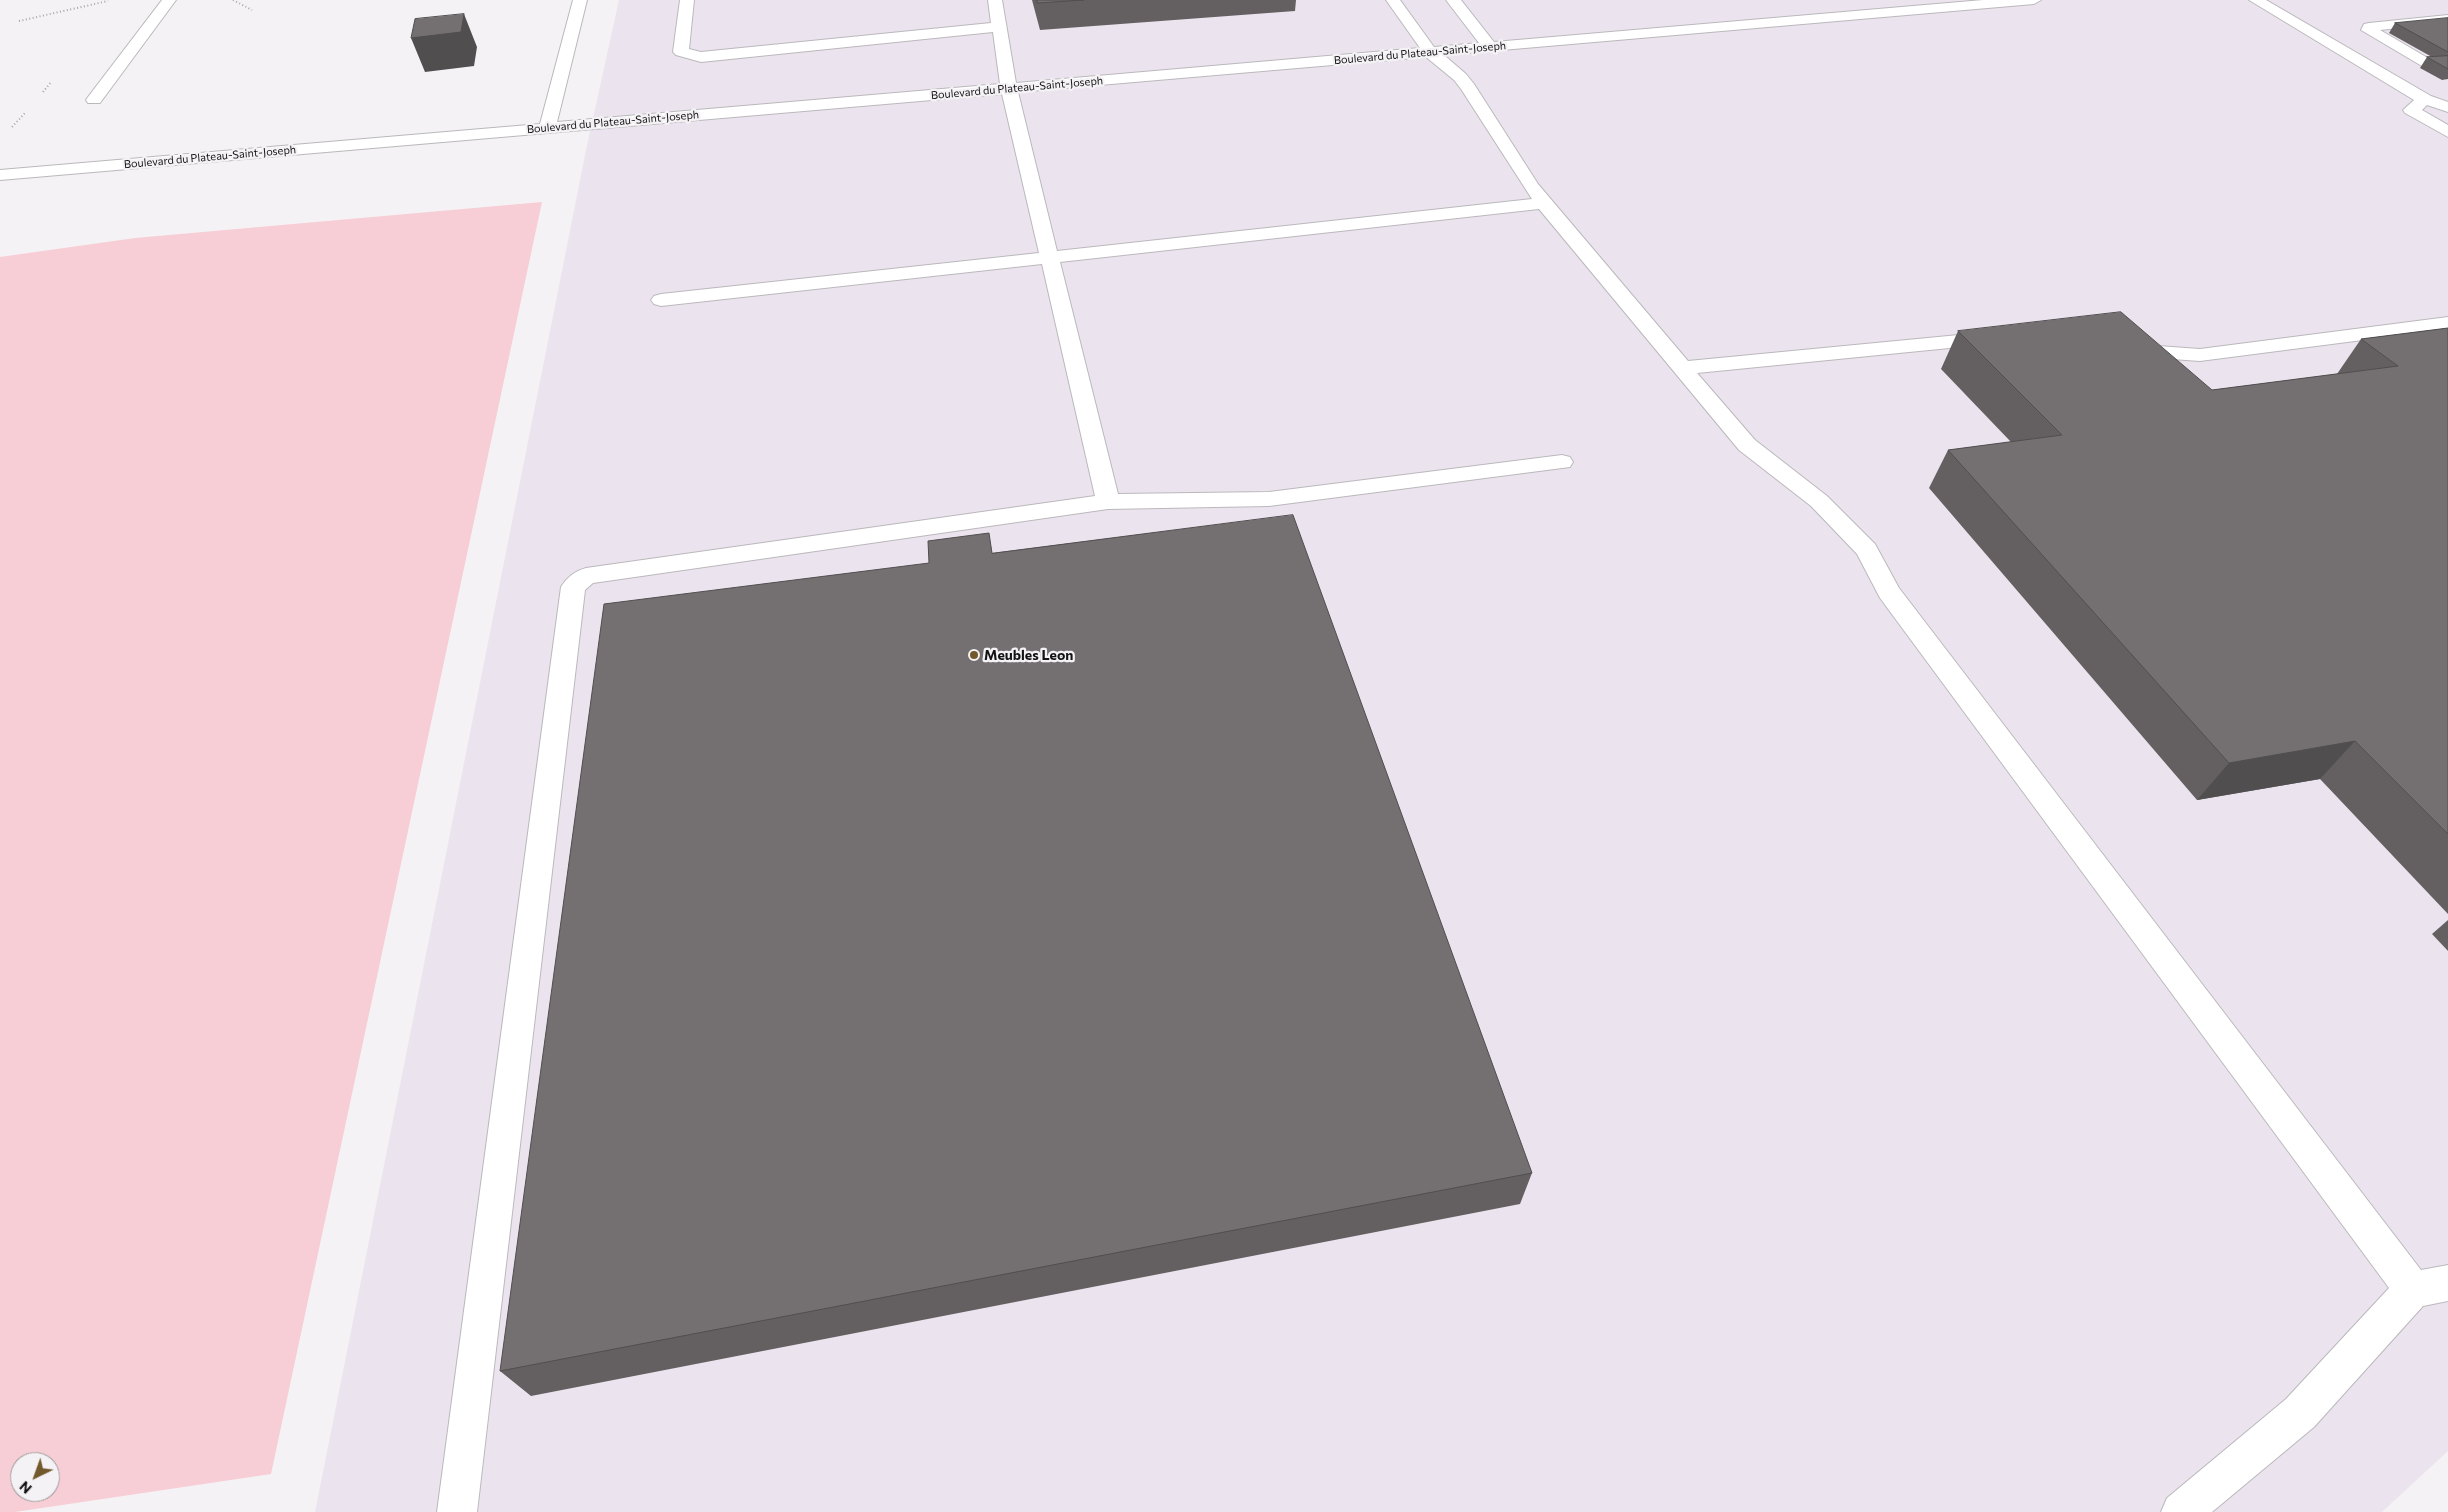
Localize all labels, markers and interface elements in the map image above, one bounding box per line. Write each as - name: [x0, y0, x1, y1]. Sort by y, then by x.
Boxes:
- street label: Boulevard du Plateau-Saint-Joseph: [1333, 39, 1507, 67]
- street label: Boulevard du Plateau-Saint-Joseph: [930, 74, 1104, 102]
- street label: Boulevard du Plateau-Saint-Joseph: [526, 108, 700, 136]
- street label: Boulevard du Plateau-Saint-Joseph: [123, 143, 297, 171]
- place label: Meubles Leon: [984, 647, 1073, 663]
- marker: Meubles Leon: [968, 649, 980, 661]
- north arrow: [10, 1452, 60, 1502]
- text: N: [16, 1478, 35, 1498]

